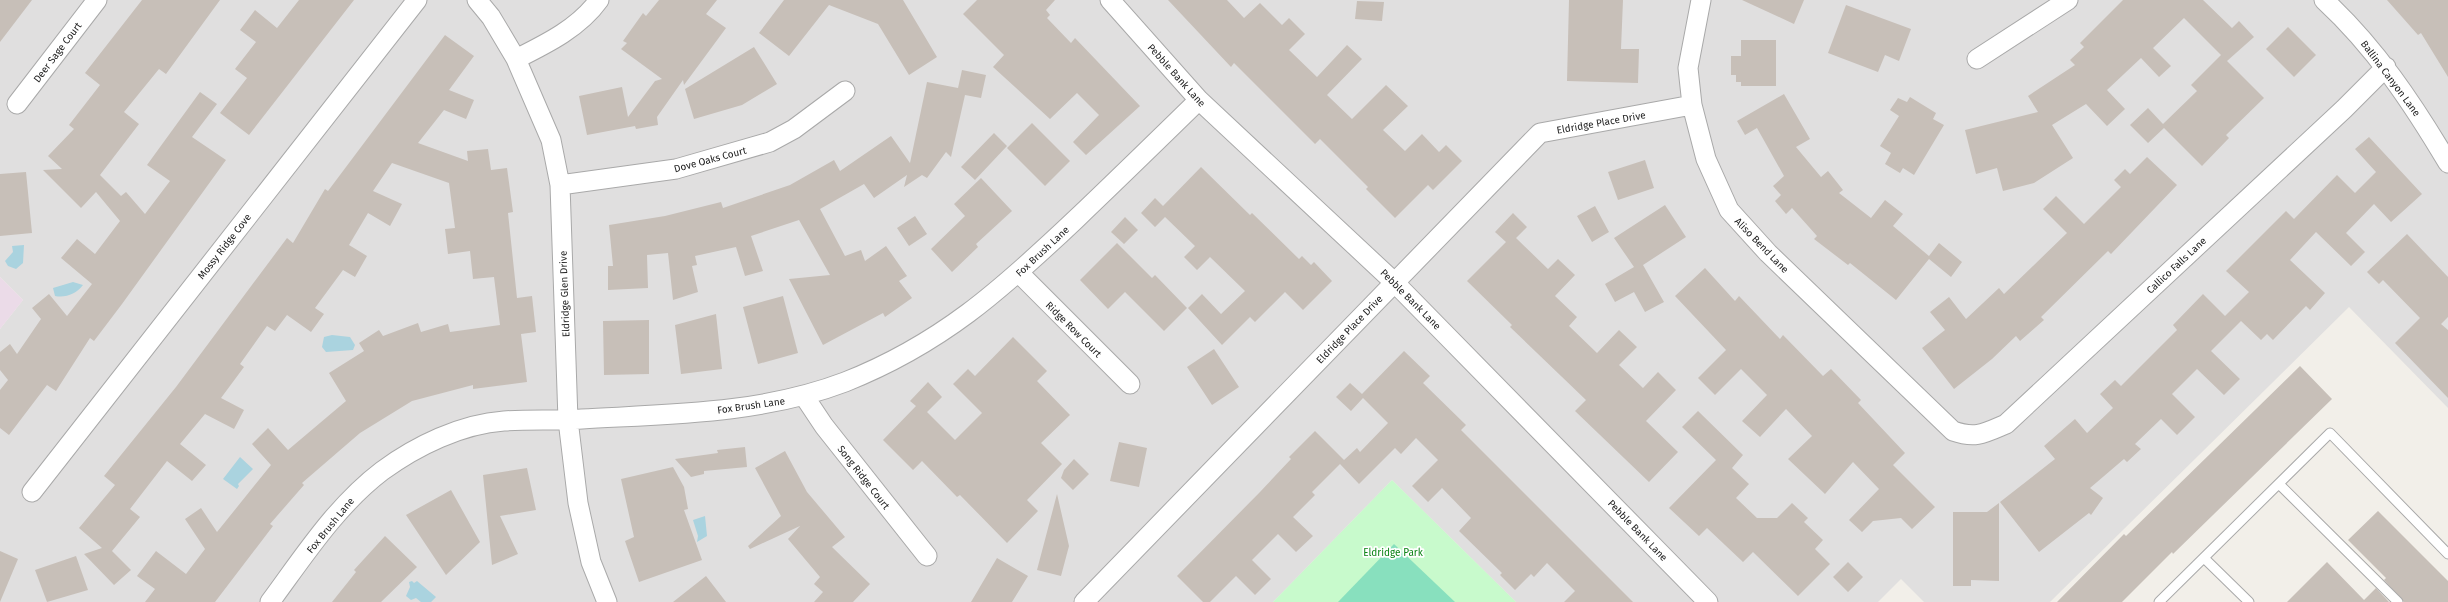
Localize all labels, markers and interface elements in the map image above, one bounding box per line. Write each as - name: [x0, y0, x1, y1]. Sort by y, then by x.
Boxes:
- street label: Deer Sage Court: [31, 20, 85, 85]
- street label: Ballina Canyon Lane: [2358, 38, 2423, 119]
- street label: Pebble Bank Lane: [1145, 42, 1208, 110]
- street label: Eldridge Place Drive: [1556, 109, 1647, 137]
- street label: Dove Oaks Court: [673, 144, 748, 175]
- street label: Mossy Ridge Cove: [196, 211, 254, 282]
- street label: Aliso Bend Lane: [1732, 216, 1791, 276]
- street label: Fox Brush Lane: [1014, 224, 1072, 279]
- street label: Callico Falls Lane: [2144, 235, 2209, 296]
- street label: Eldridge Glen Drive: [557, 251, 573, 337]
- street label: Pebble Bank Lane: [1378, 267, 1443, 332]
- street label: Eldridge Place Drive: [1314, 293, 1385, 366]
- street label: Ridge Row Court: [1043, 299, 1104, 360]
- street label: Fox Brush Lane: [716, 395, 786, 417]
- street label: Song Ridge Court: [835, 443, 892, 512]
- street label: Fox Brush Lane: [305, 495, 357, 556]
- street label: Pebble Bank Lane: [1605, 498, 1670, 564]
- park label: Eldridge Park: [1363, 547, 1424, 559]

